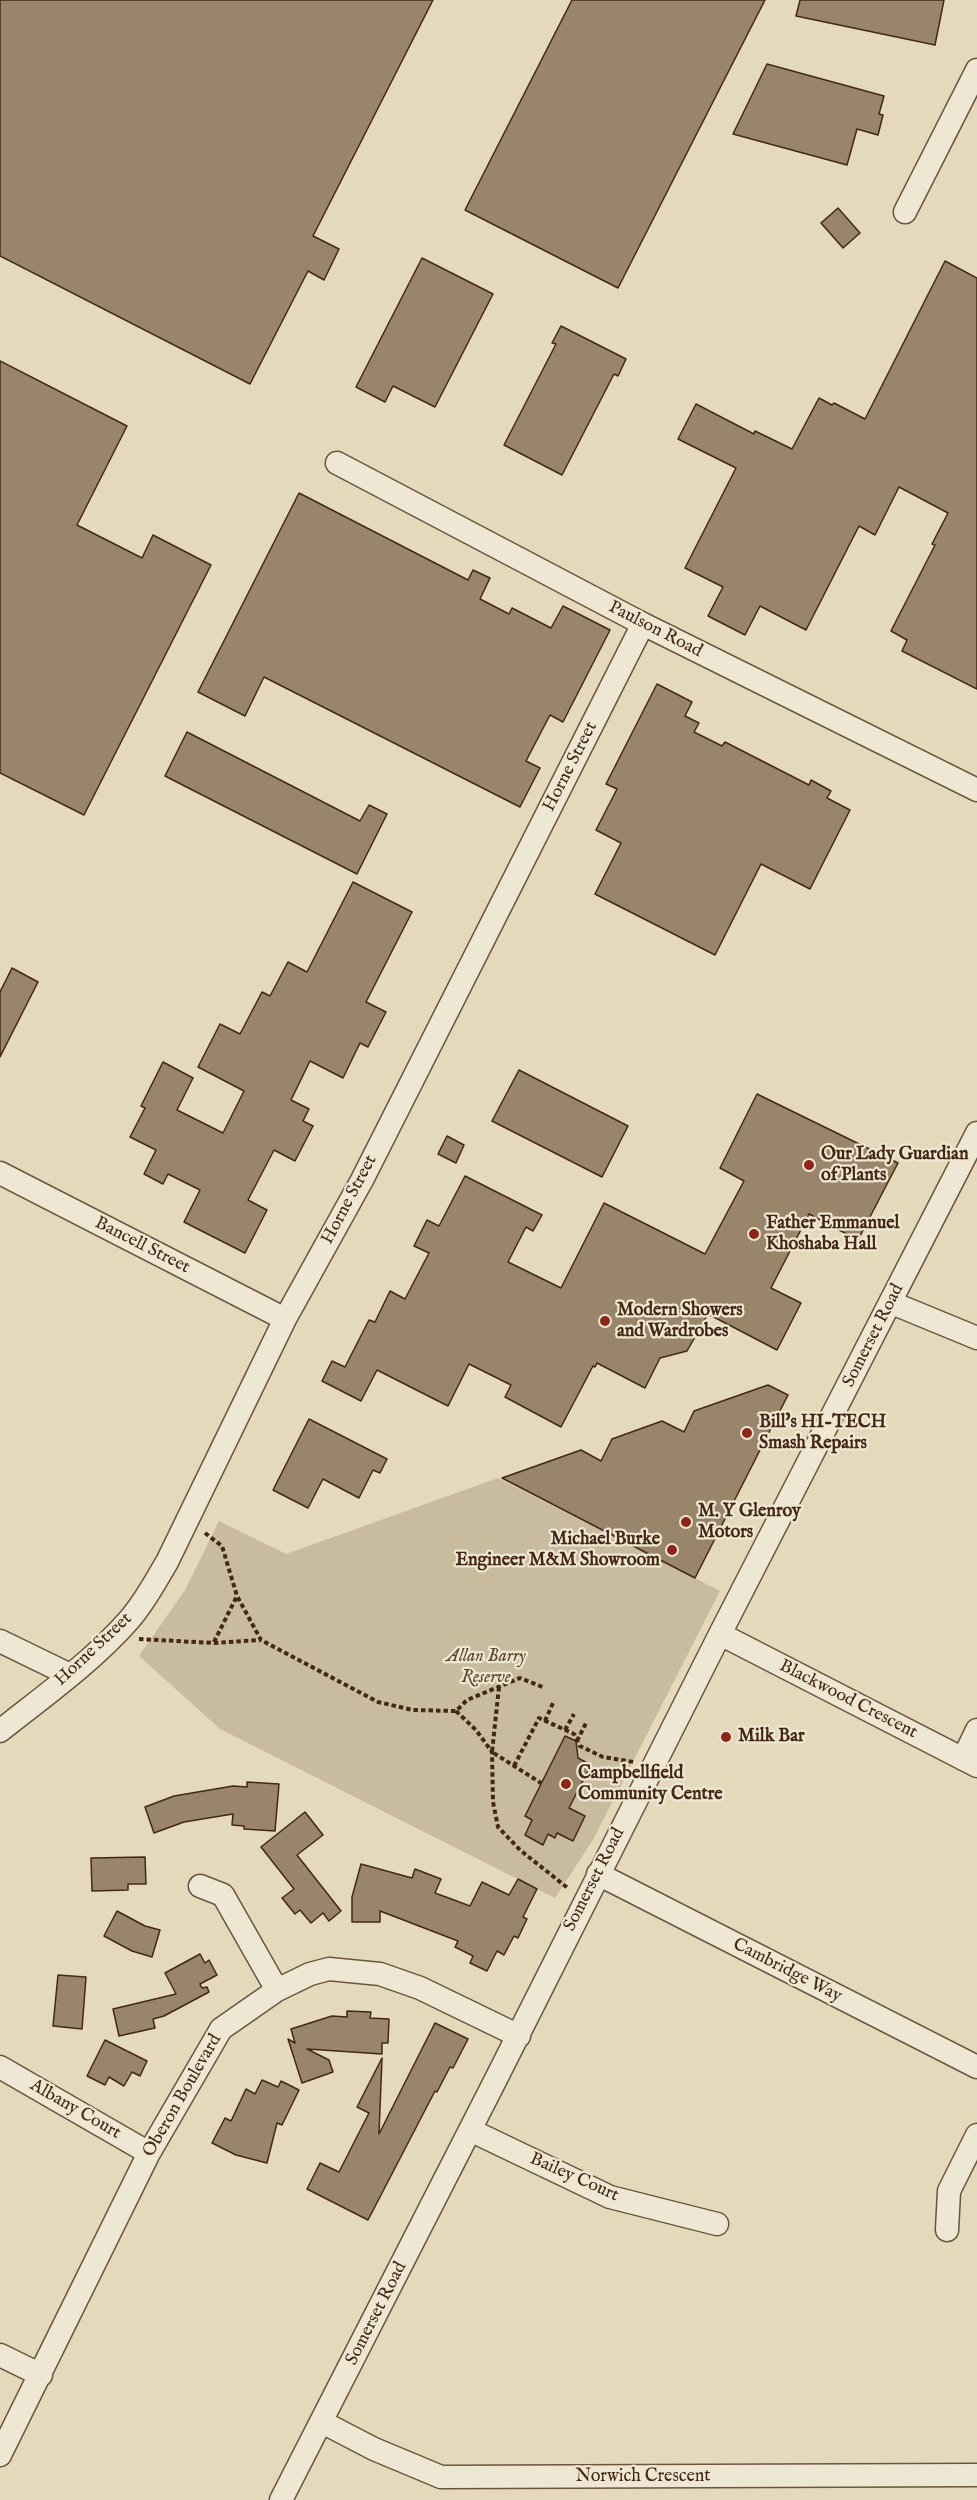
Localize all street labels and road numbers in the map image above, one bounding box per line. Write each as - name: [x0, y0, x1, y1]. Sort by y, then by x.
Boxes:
- street label: Paulson Road: [604, 597, 706, 663]
- street label: Horne Street: [539, 718, 603, 816]
- street label: Horne Street: [317, 1152, 383, 1248]
- street label: Bancell Street: [91, 1213, 193, 1279]
- street label: Somerset Road: [839, 1281, 909, 1391]
- street label: Horne Street: [51, 1609, 137, 1691]
- street label: Blackwood Crescent: [775, 1656, 921, 1744]
- street label: Somerset Road: [560, 1825, 630, 1935]
- street label: Cambridge Way: [729, 1934, 845, 2008]
- street label: Oberon Boulevard: [139, 2031, 227, 2161]
- street label: Albany Court: [26, 2075, 124, 2145]
- street label: Bailey Court: [526, 2149, 622, 2207]
- street label: Somerset Road: [342, 2259, 412, 2369]
- street label: Norwich Crescent: [576, 2466, 710, 2488]

